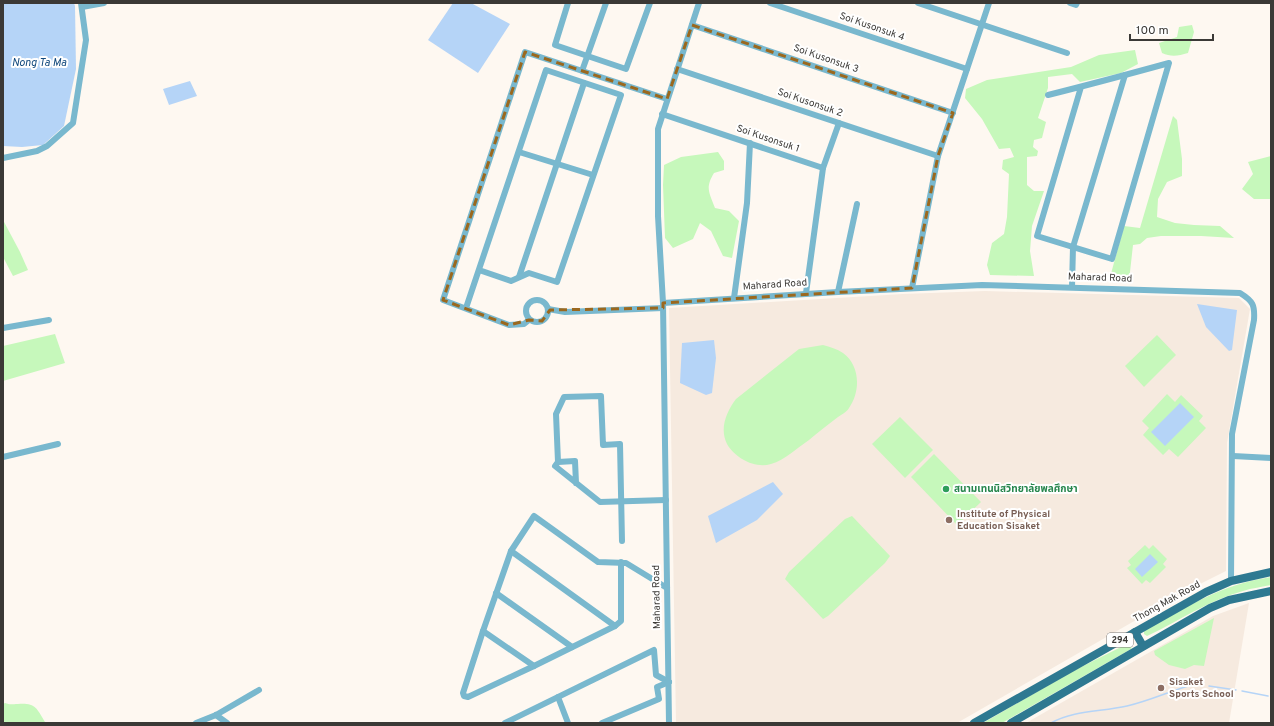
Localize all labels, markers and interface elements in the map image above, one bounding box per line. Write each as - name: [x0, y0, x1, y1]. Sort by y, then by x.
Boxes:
- street label: Soi Kusonsuk 4: [838, 10, 906, 44]
- scale bar: [1130, 16, 1213, 42]
- text: 100 m: [1136, 23, 1169, 39]
- street label: Soi Kusonsuk 3: [792, 42, 860, 76]
- water label: Nong Ta Ma: [12, 56, 67, 70]
- street label: Soi Kusonsuk 2: [776, 86, 844, 120]
- street label: Soi Kusonsuk 1: [735, 122, 801, 156]
- street label: Maharad Road: [1068, 270, 1132, 286]
- street label: Maharad Road: [742, 276, 808, 294]
- place label: สนามเทนนิสวิทยาลัยพลศึกษา: [954, 483, 1078, 496]
- marker: สนามเทนนิสวิทยาลัยพลศึกษา: [941, 484, 951, 494]
- place label: Institute of Physical Education Sisaket: [957, 508, 1050, 533]
- marker: Institute of Physical Education Sisaket: [944, 515, 954, 525]
- street label: Maharad Road: [650, 565, 664, 629]
- street label: Thong Mak Road: [1131, 578, 1203, 626]
- road number: 294: [1107, 633, 1133, 647]
- place label: Sisaket Sports School: [1169, 676, 1234, 701]
- marker: Sisaket Sports School: [1156, 683, 1166, 693]

